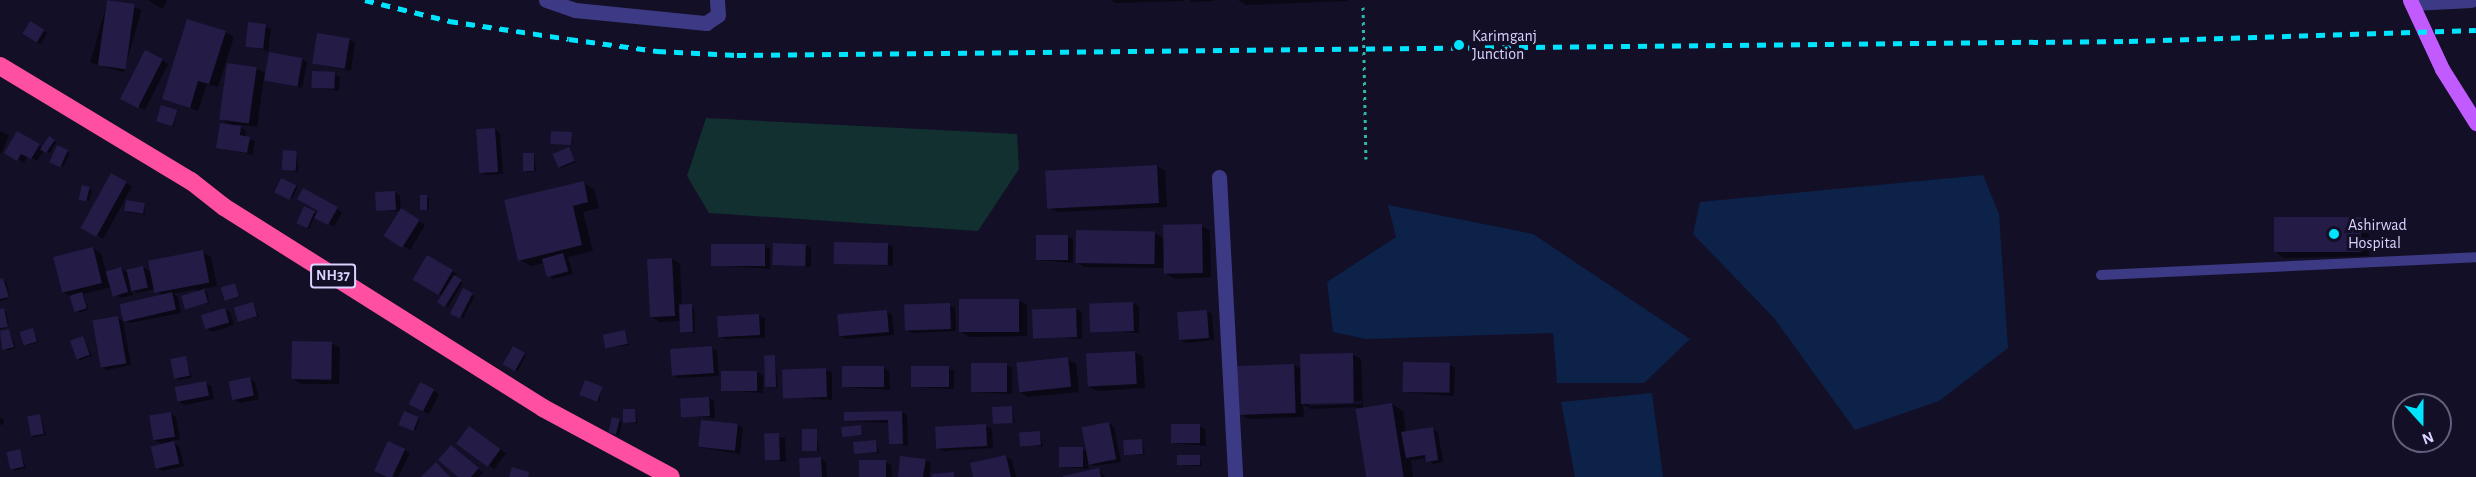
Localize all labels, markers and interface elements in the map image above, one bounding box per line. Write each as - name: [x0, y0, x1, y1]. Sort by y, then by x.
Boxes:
- place label: Karimganj Junction: [1472, 26, 1537, 64]
- marker: Karimganj Junction: [1450, 36, 1468, 54]
- place label: Ashirwad Hospital: [2348, 215, 2407, 253]
- marker: Ashirwad Hospital: [2325, 225, 2343, 243]
- road number: NH37: [309, 264, 357, 288]
- north arrow: [2392, 393, 2452, 453]
- text: N: [2420, 428, 2436, 447]

